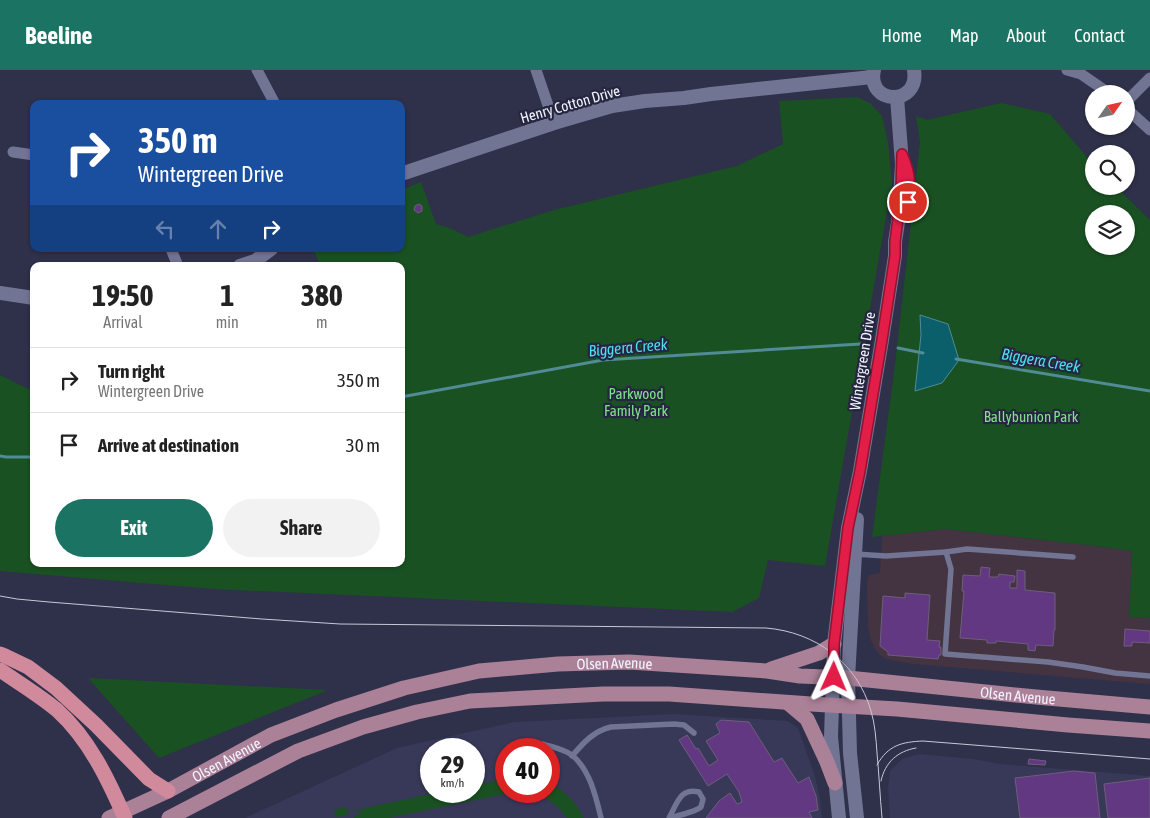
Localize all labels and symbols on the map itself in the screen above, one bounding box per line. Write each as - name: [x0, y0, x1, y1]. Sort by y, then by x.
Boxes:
- street label: Henry Cotton Drive: [518, 82, 622, 126]
- north arrow: [1085, 85, 1135, 135]
- pin: [887, 181, 929, 223]
- street label: Wintergreen Drive: [846, 310, 878, 411]
- water label: Biggera Creek: [588, 334, 669, 360]
- water label: Biggera Creek: [1000, 344, 1083, 377]
- park label: Parkwood Family Park: [604, 385, 668, 419]
- park label: Ballybunion Park: [984, 408, 1079, 425]
- position arrow: [807, 650, 859, 702]
- street label: Olsen Avenue: [576, 653, 653, 672]
- street label: Olsen Avenue: [979, 683, 1057, 707]
- street label: Olsen Avenue: [189, 734, 264, 785]
- speed limit sign: 40: [495, 738, 560, 803]

